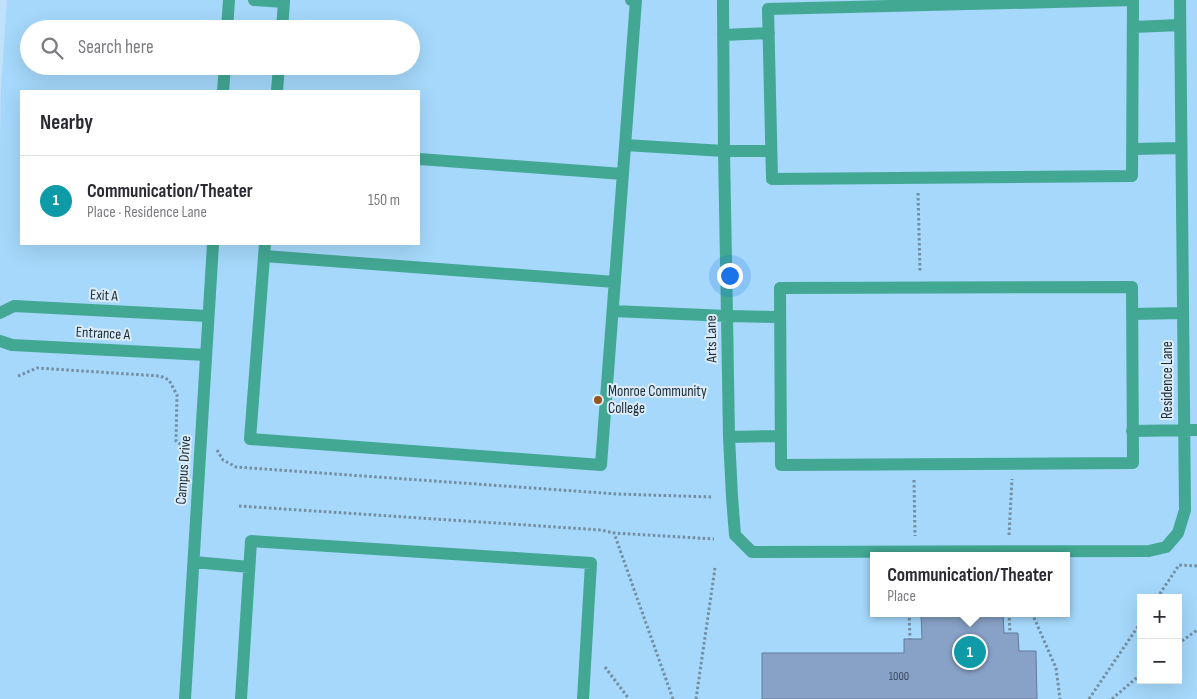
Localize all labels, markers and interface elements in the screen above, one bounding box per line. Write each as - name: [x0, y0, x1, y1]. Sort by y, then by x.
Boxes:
- search box: [20, 20, 420, 75]
- icon: search: [38, 34, 66, 62]
- text: Search here: [78, 36, 154, 59]
- text: Nearby: [40, 110, 93, 135]
- text: Communication/Theater: [87, 180, 253, 203]
- text: 1: [53, 191, 59, 210]
- text: 150 m: [368, 191, 400, 210]
- text: Place · Residence Lane: [87, 203, 207, 222]
- your location: [717, 263, 743, 289]
- street label: Exit A: [90, 285, 119, 306]
- street label: Arts Lane: [702, 315, 721, 364]
- street label: Entrance A: [75, 323, 131, 344]
- street label: Residence Lane: [1158, 341, 1177, 419]
- place label: Monroe Community College: [608, 382, 707, 418]
- marker: Monroe Community College: [592, 394, 604, 406]
- street label: Campus Drive: [172, 435, 195, 505]
- popup: [870, 552, 1070, 617]
- text: Communication/Theater: [887, 564, 1053, 587]
- text: Place: [887, 587, 916, 606]
- map controls: [1137, 594, 1182, 684]
- button: +: [1137, 594, 1182, 639]
- pin: 1: [954, 633, 986, 671]
- button: −: [1137, 639, 1182, 684]
- house number: 1000: [889, 669, 909, 684]

